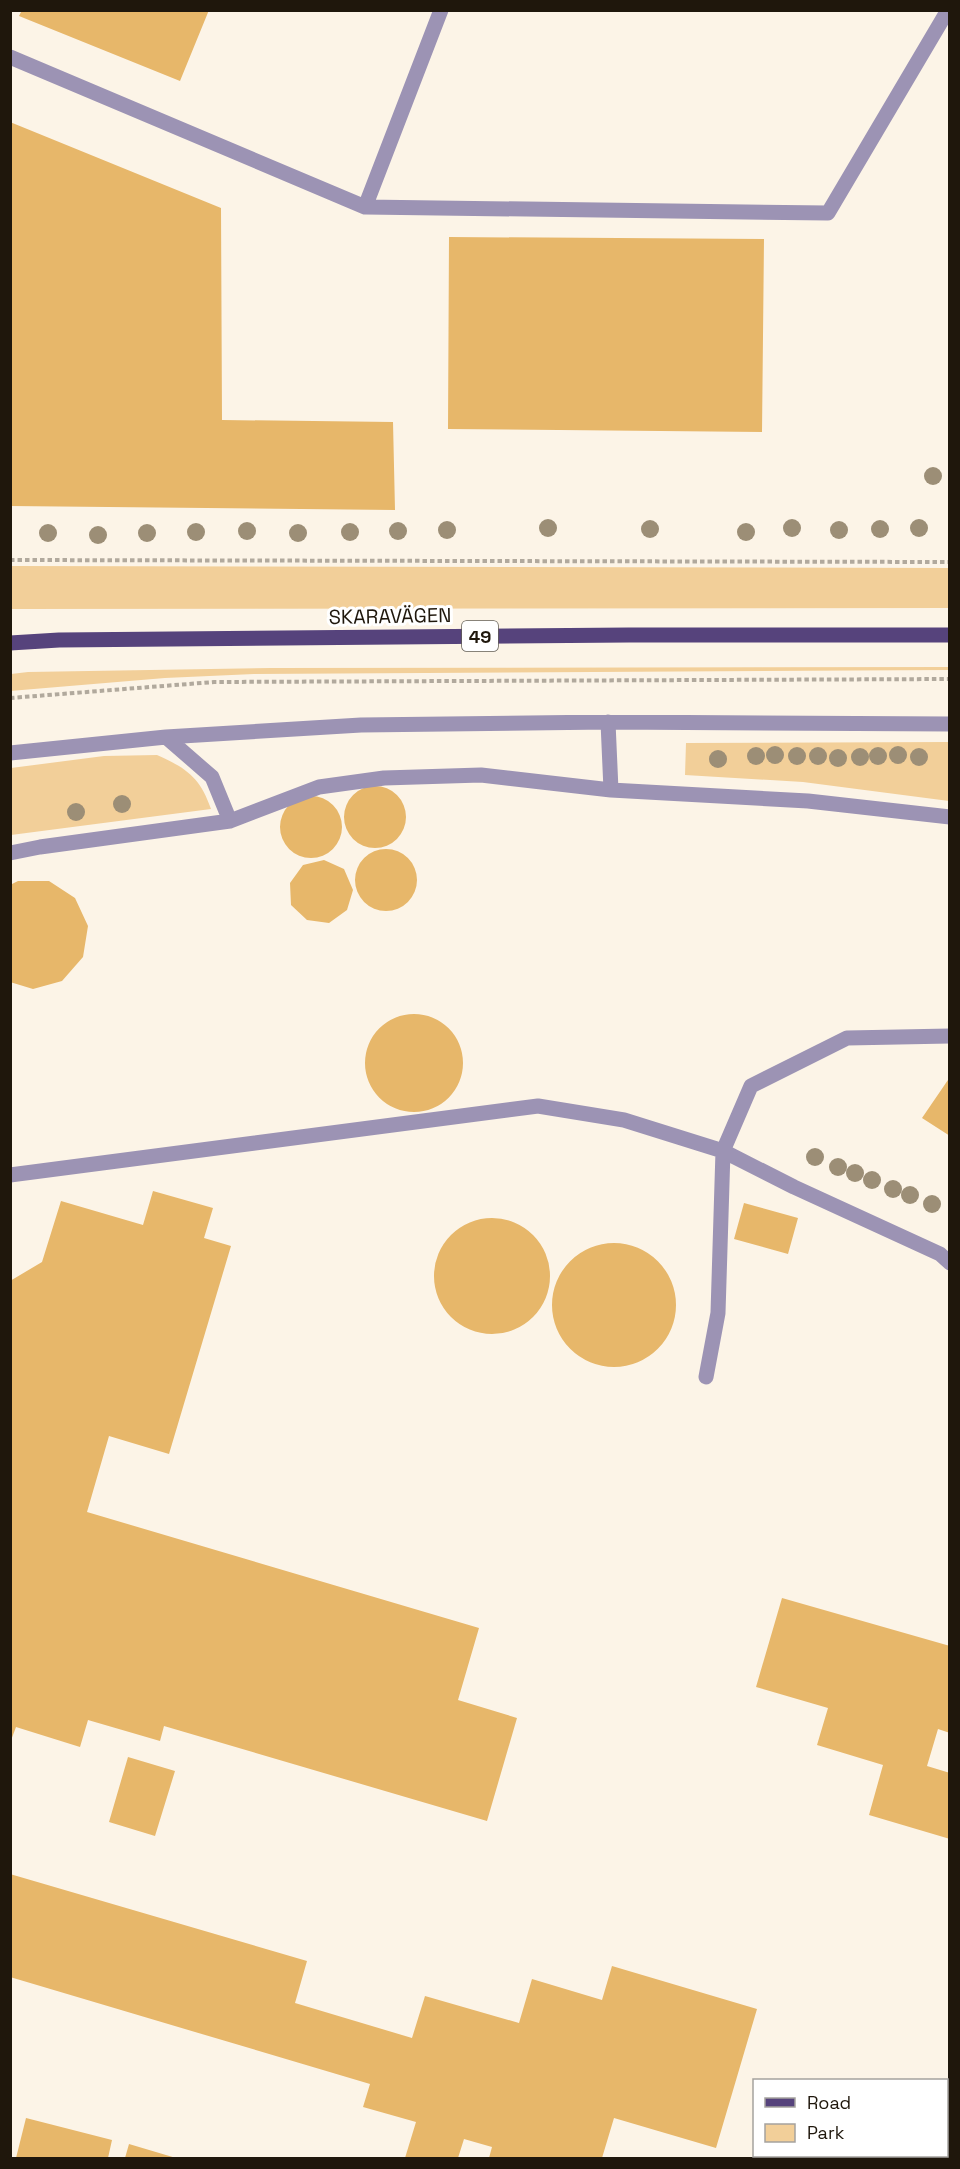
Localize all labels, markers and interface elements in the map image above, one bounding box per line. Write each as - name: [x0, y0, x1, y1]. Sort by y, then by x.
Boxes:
- street label: SKARAVÄGEN: [328, 602, 452, 630]
- road number: 49: [462, 621, 498, 651]
- legend: [753, 2079, 948, 2157]
- text: Road: [807, 2091, 851, 2114]
- text: Park: [807, 2121, 845, 2144]

